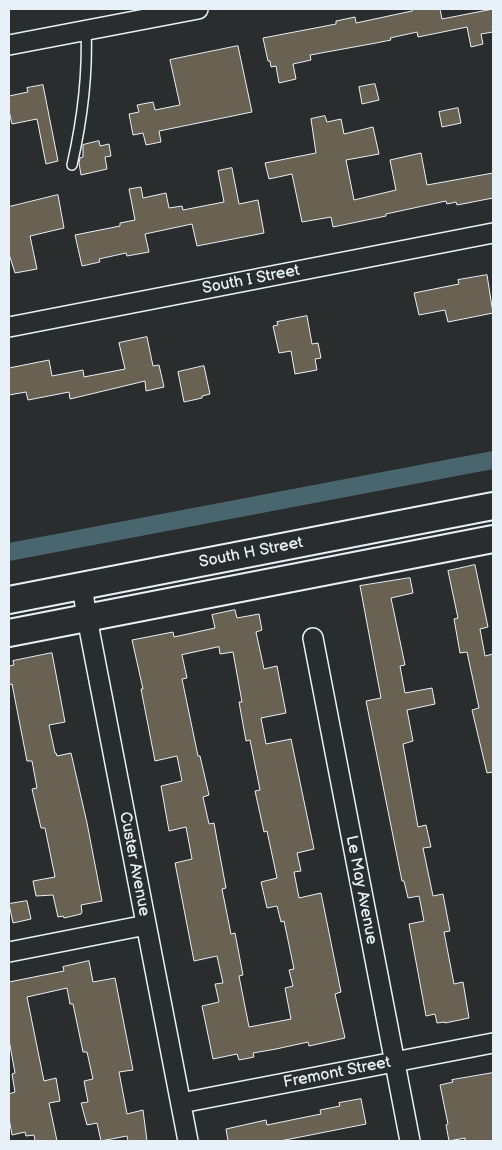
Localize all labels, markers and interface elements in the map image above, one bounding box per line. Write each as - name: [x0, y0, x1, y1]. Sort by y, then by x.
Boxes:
- street label: South I Street: [201, 261, 301, 299]
- street label: South H Street: [197, 534, 305, 572]
- street label: Custer Avenue: [114, 810, 154, 918]
- street label: Le May Avenue: [341, 834, 381, 946]
- street label: Fremont Street: [282, 1053, 392, 1093]

